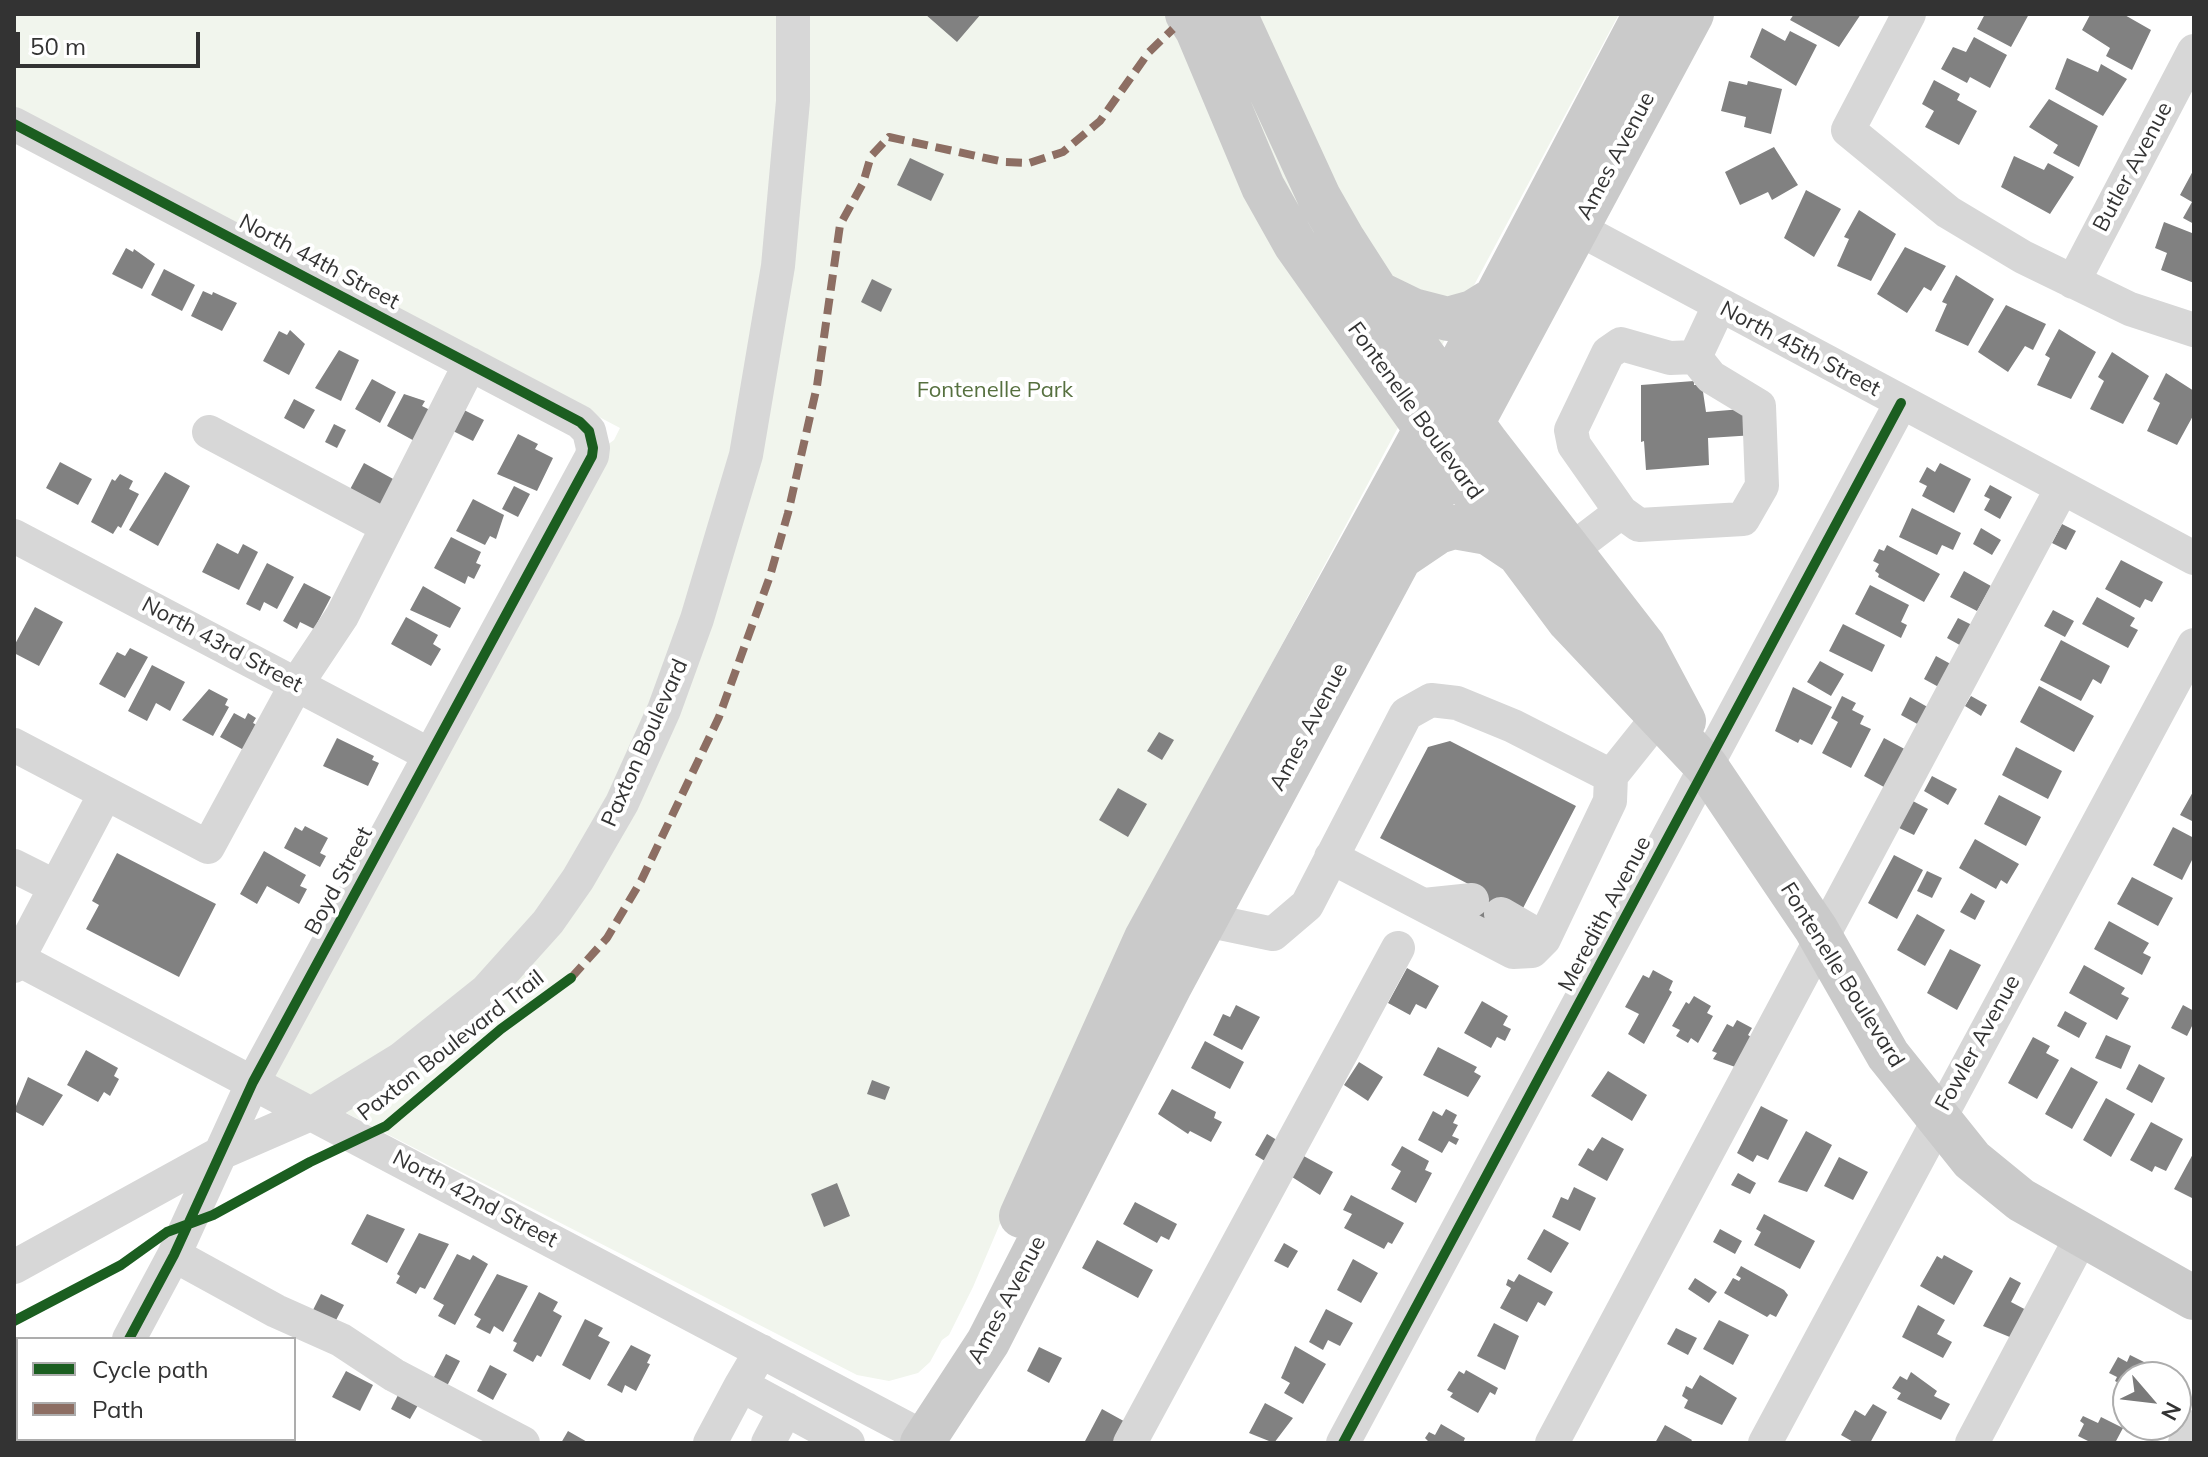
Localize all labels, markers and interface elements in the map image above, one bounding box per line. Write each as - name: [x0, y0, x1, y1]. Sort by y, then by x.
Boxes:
- scale bar: [20, 16, 204, 66]
- text: 50 m: [30, 31, 86, 61]
- street label: Ames Avenue: [1571, 88, 1661, 224]
- street label: Butler Avenue: [2088, 98, 2178, 236]
- street label: North 44th Street: [234, 209, 404, 315]
- street label: North 45th Street: [1715, 296, 1885, 402]
- street label: Fontenelle Boulevard: [1342, 317, 1488, 505]
- park label: Fontenelle Park: [917, 377, 1073, 403]
- street label: North 43rd Street: [137, 592, 307, 698]
- street label: Paxton Boulevard: [596, 655, 694, 831]
- street label: Ames Avenue: [1264, 659, 1354, 795]
- street label: Boyd Street: [299, 822, 379, 940]
- street label: Meredith Avenue: [1553, 832, 1657, 996]
- street label: Fontenelle Boulevard: [1774, 878, 1910, 1072]
- street label: Paxton Boulevard Trail: [352, 965, 550, 1127]
- street label: Fowler Avenue: [1930, 971, 2026, 1115]
- street label: North 42nd Street: [388, 1144, 562, 1254]
- street label: Ames Avenue: [962, 1232, 1052, 1368]
- legend: [16, 1337, 296, 1441]
- text: Cycle path: [92, 1354, 209, 1384]
- north arrow: [2112, 1361, 2192, 1441]
- text: Path: [92, 1394, 144, 1424]
- text: N: [2155, 1397, 2188, 1425]

